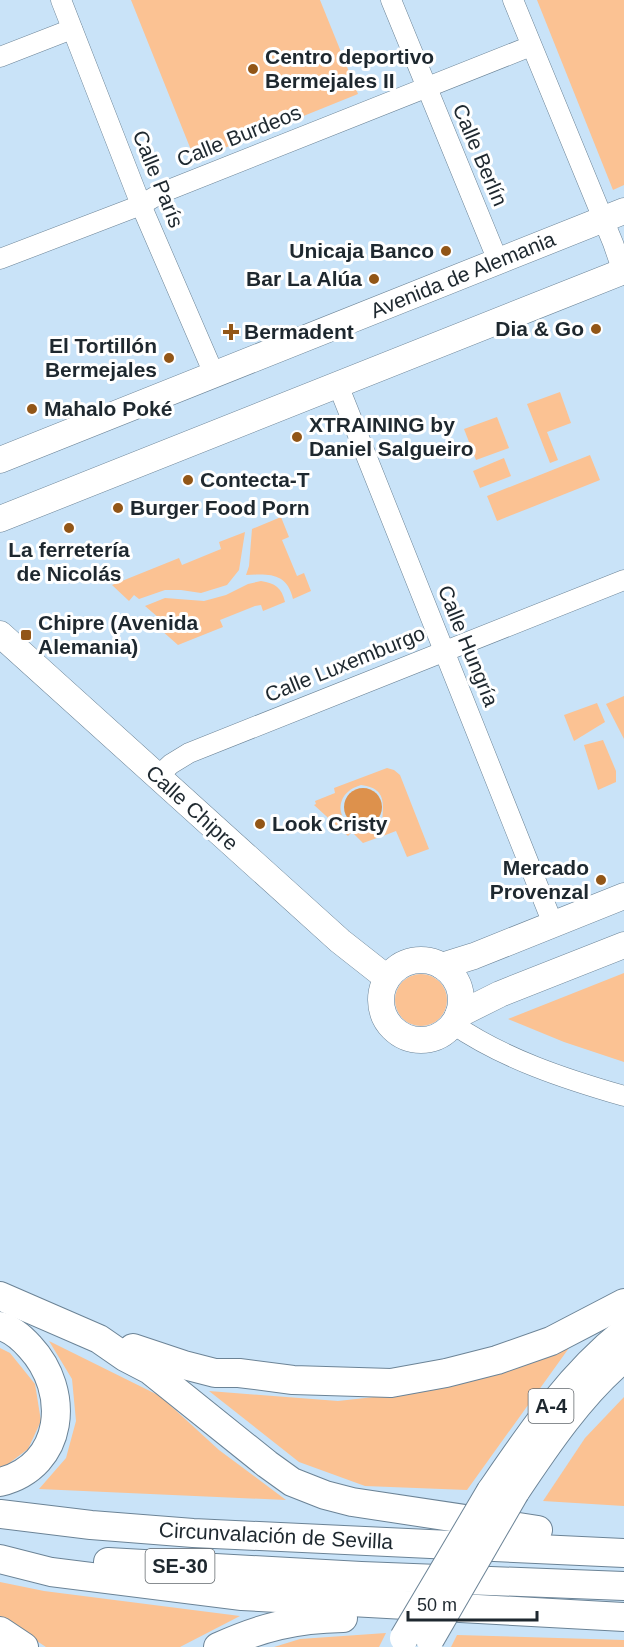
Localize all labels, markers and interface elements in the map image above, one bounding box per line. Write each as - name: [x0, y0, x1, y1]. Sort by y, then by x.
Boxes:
- place label: Centro deportivo Bermejales II: [265, 45, 434, 92]
- marker: Centro deportivo Bermejales II: [246, 62, 260, 76]
- street label: Calle Burdeos: [173, 100, 304, 171]
- street label: Calle Berlín: [449, 100, 512, 209]
- street label: Calle París: [129, 127, 188, 231]
- street label: Avenida de Alemania: [367, 227, 559, 322]
- place label: Unicaja Banco: [289, 239, 434, 262]
- marker: Unicaja Banco: [439, 244, 453, 258]
- place label: Bar La Alúa: [246, 267, 362, 290]
- marker: Bar La Alúa: [367, 272, 381, 286]
- place label: Dia & Go: [495, 317, 584, 340]
- place label: Bermadent: [244, 320, 354, 343]
- marker: Dia & Go: [589, 322, 603, 336]
- marker: Bermadent: [222, 323, 240, 341]
- place label: El Tortillón Bermejales: [45, 334, 157, 381]
- marker: El Tortillón Bermejales: [162, 351, 176, 365]
- place label: Mahalo Poké: [44, 397, 172, 420]
- marker: Mahalo Poké: [25, 402, 39, 416]
- place label: XTRAINING by Daniel Salgueiro: [309, 413, 474, 460]
- marker: XTRAINING by Daniel Salgueiro: [290, 430, 304, 444]
- place label: Contecta-T: [200, 468, 310, 491]
- marker: Contecta-T: [181, 473, 195, 487]
- place label: Burger Food Porn: [130, 496, 310, 519]
- marker: Burger Food Porn: [111, 501, 125, 515]
- marker: La ferretería de Nicolás: [62, 521, 76, 535]
- place label: La ferretería de Nicolás: [8, 538, 130, 585]
- street label: Calle Hungría: [434, 582, 503, 710]
- place label: Chipre (Avenida Alemania): [38, 611, 199, 658]
- street label: Calle Luxemburgo: [261, 621, 428, 706]
- marker: Chipre (Avenida Alemania): [19, 628, 33, 642]
- street label: Calle Chipre: [142, 760, 243, 855]
- place label: Look Cristy: [272, 812, 388, 835]
- marker: Look Cristy: [253, 817, 267, 831]
- place label: Mercado Provenzal: [490, 856, 589, 903]
- marker: Mercado Provenzal: [594, 873, 608, 887]
- road number: A-4: [528, 1389, 574, 1423]
- street label: Circunvalación de Sevilla: [158, 1518, 394, 1553]
- road number: SE-30: [146, 1549, 214, 1583]
- scale bar: [408, 1584, 537, 1622]
- text: 50 m: [417, 1595, 457, 1615]

